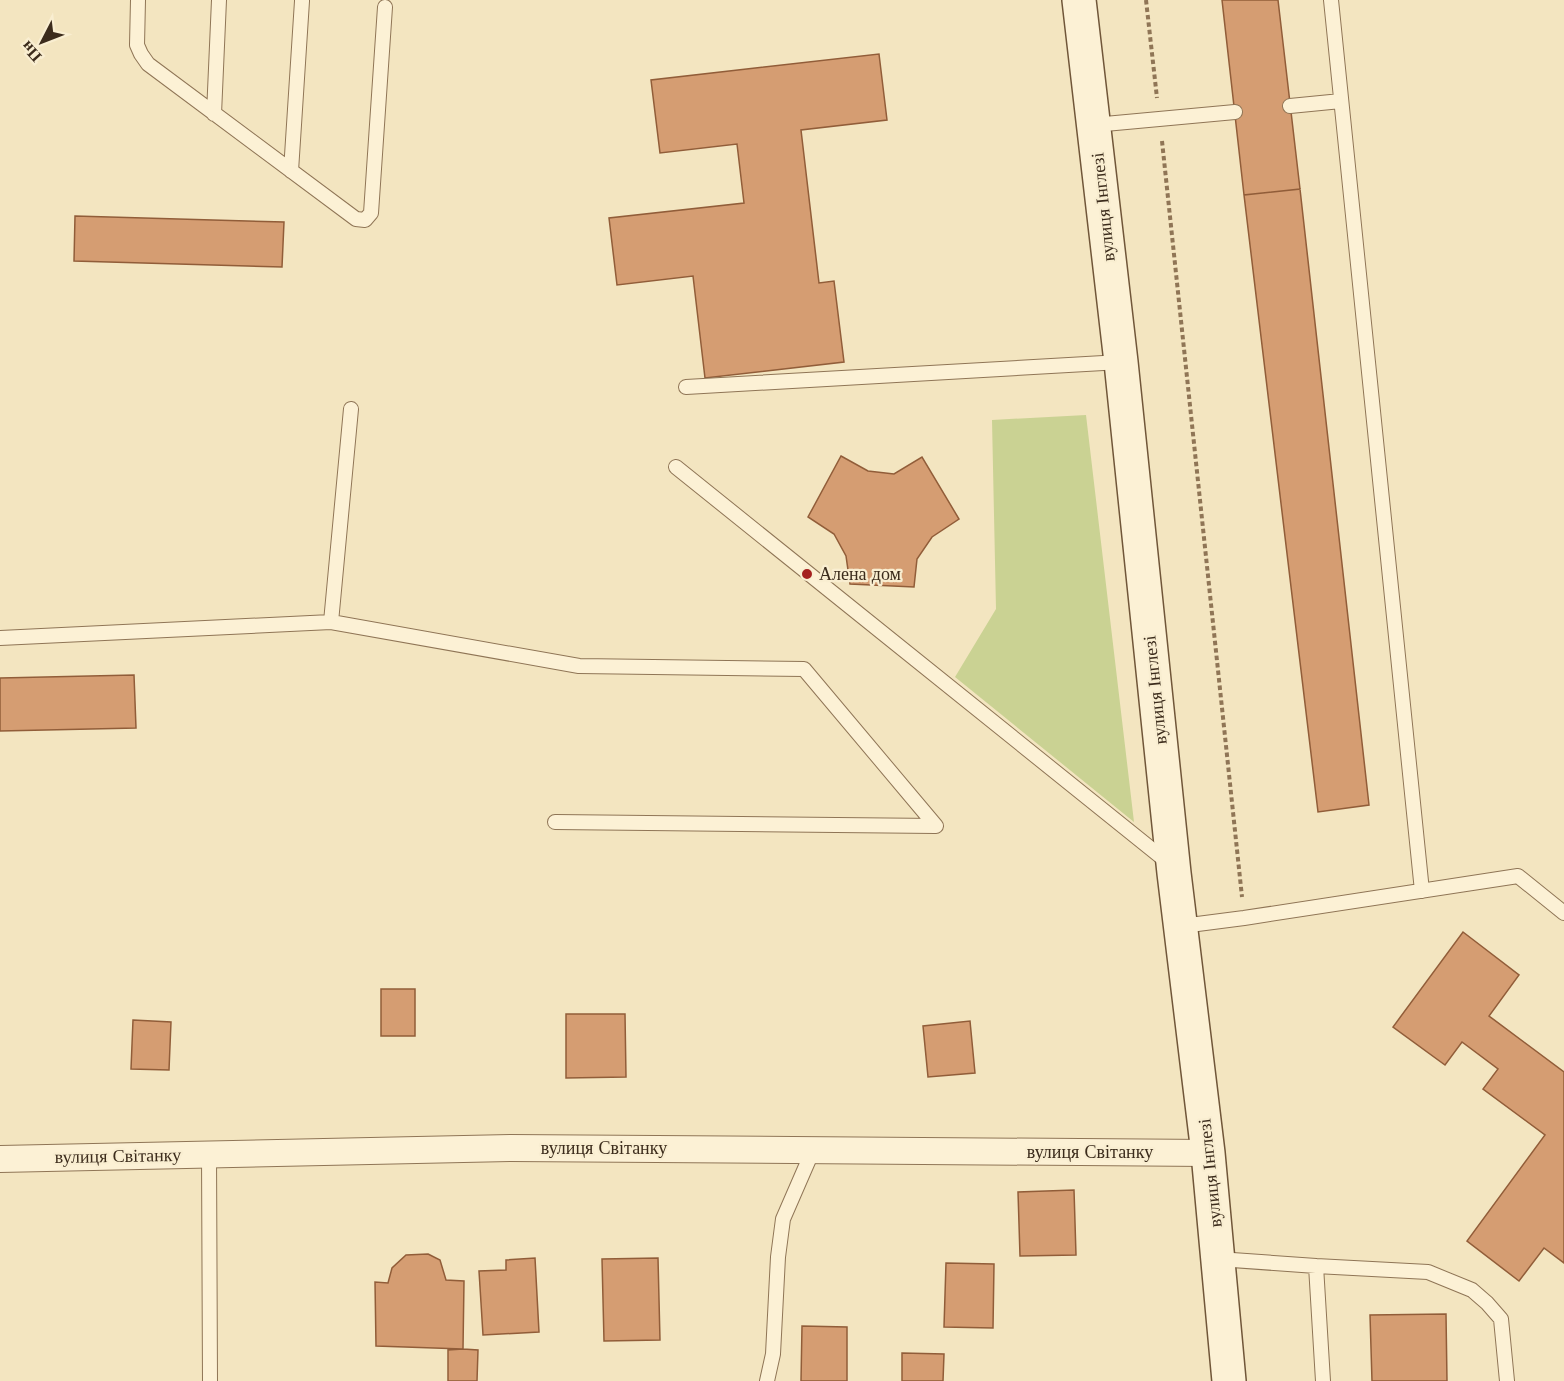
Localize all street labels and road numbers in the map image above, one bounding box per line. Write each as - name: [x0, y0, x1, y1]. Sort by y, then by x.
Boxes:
- street label: вулиця Інглезі: [1086, 152, 1120, 262]
- street label: вулиця Інглезі: [1138, 635, 1172, 745]
- street label: вулиця Інглезі: [1193, 1118, 1227, 1228]
- street label: вулиця Світанку: [541, 1137, 667, 1159]
- street label: вулиця Світанку: [1027, 1141, 1153, 1163]
- street label: вулиця Світанку: [55, 1144, 181, 1168]

